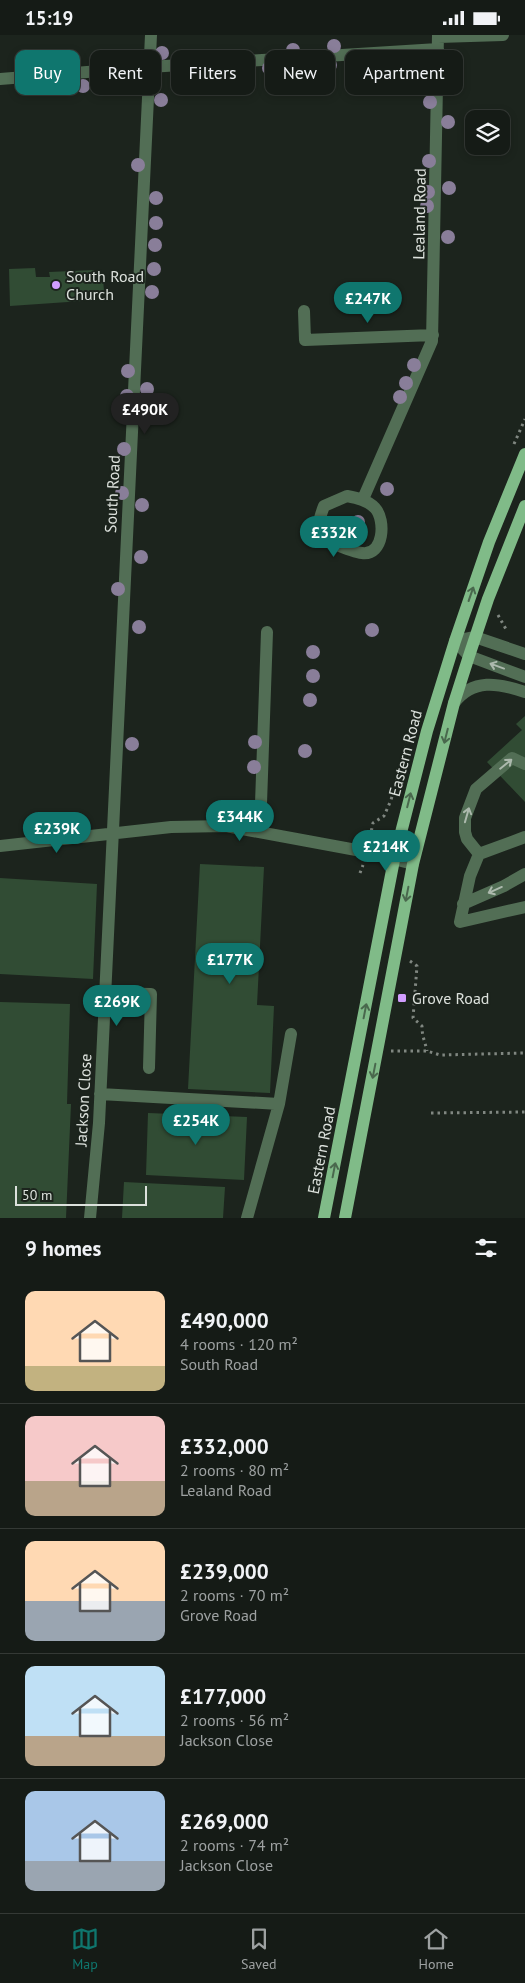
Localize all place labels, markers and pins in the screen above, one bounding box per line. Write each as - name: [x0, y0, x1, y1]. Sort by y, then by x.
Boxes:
- place label: South Road Church: [66, 266, 144, 304]
- marker: South Road Church: [50, 279, 62, 291]
- pin: £247K: [333, 281, 403, 324]
- pin: £490K: [110, 393, 180, 435]
- pin: £332K: [299, 515, 369, 558]
- pin: £344K: [205, 799, 275, 842]
- pin: £239K: [22, 811, 92, 854]
- pin: £214K: [351, 829, 421, 872]
- pin: £177K: [195, 943, 265, 985]
- pin: £269K: [82, 985, 152, 1027]
- place label: Grove Road: [412, 988, 489, 1008]
- marker: Grove Road: [396, 992, 408, 1004]
- pin: £254K: [161, 1103, 231, 1146]

